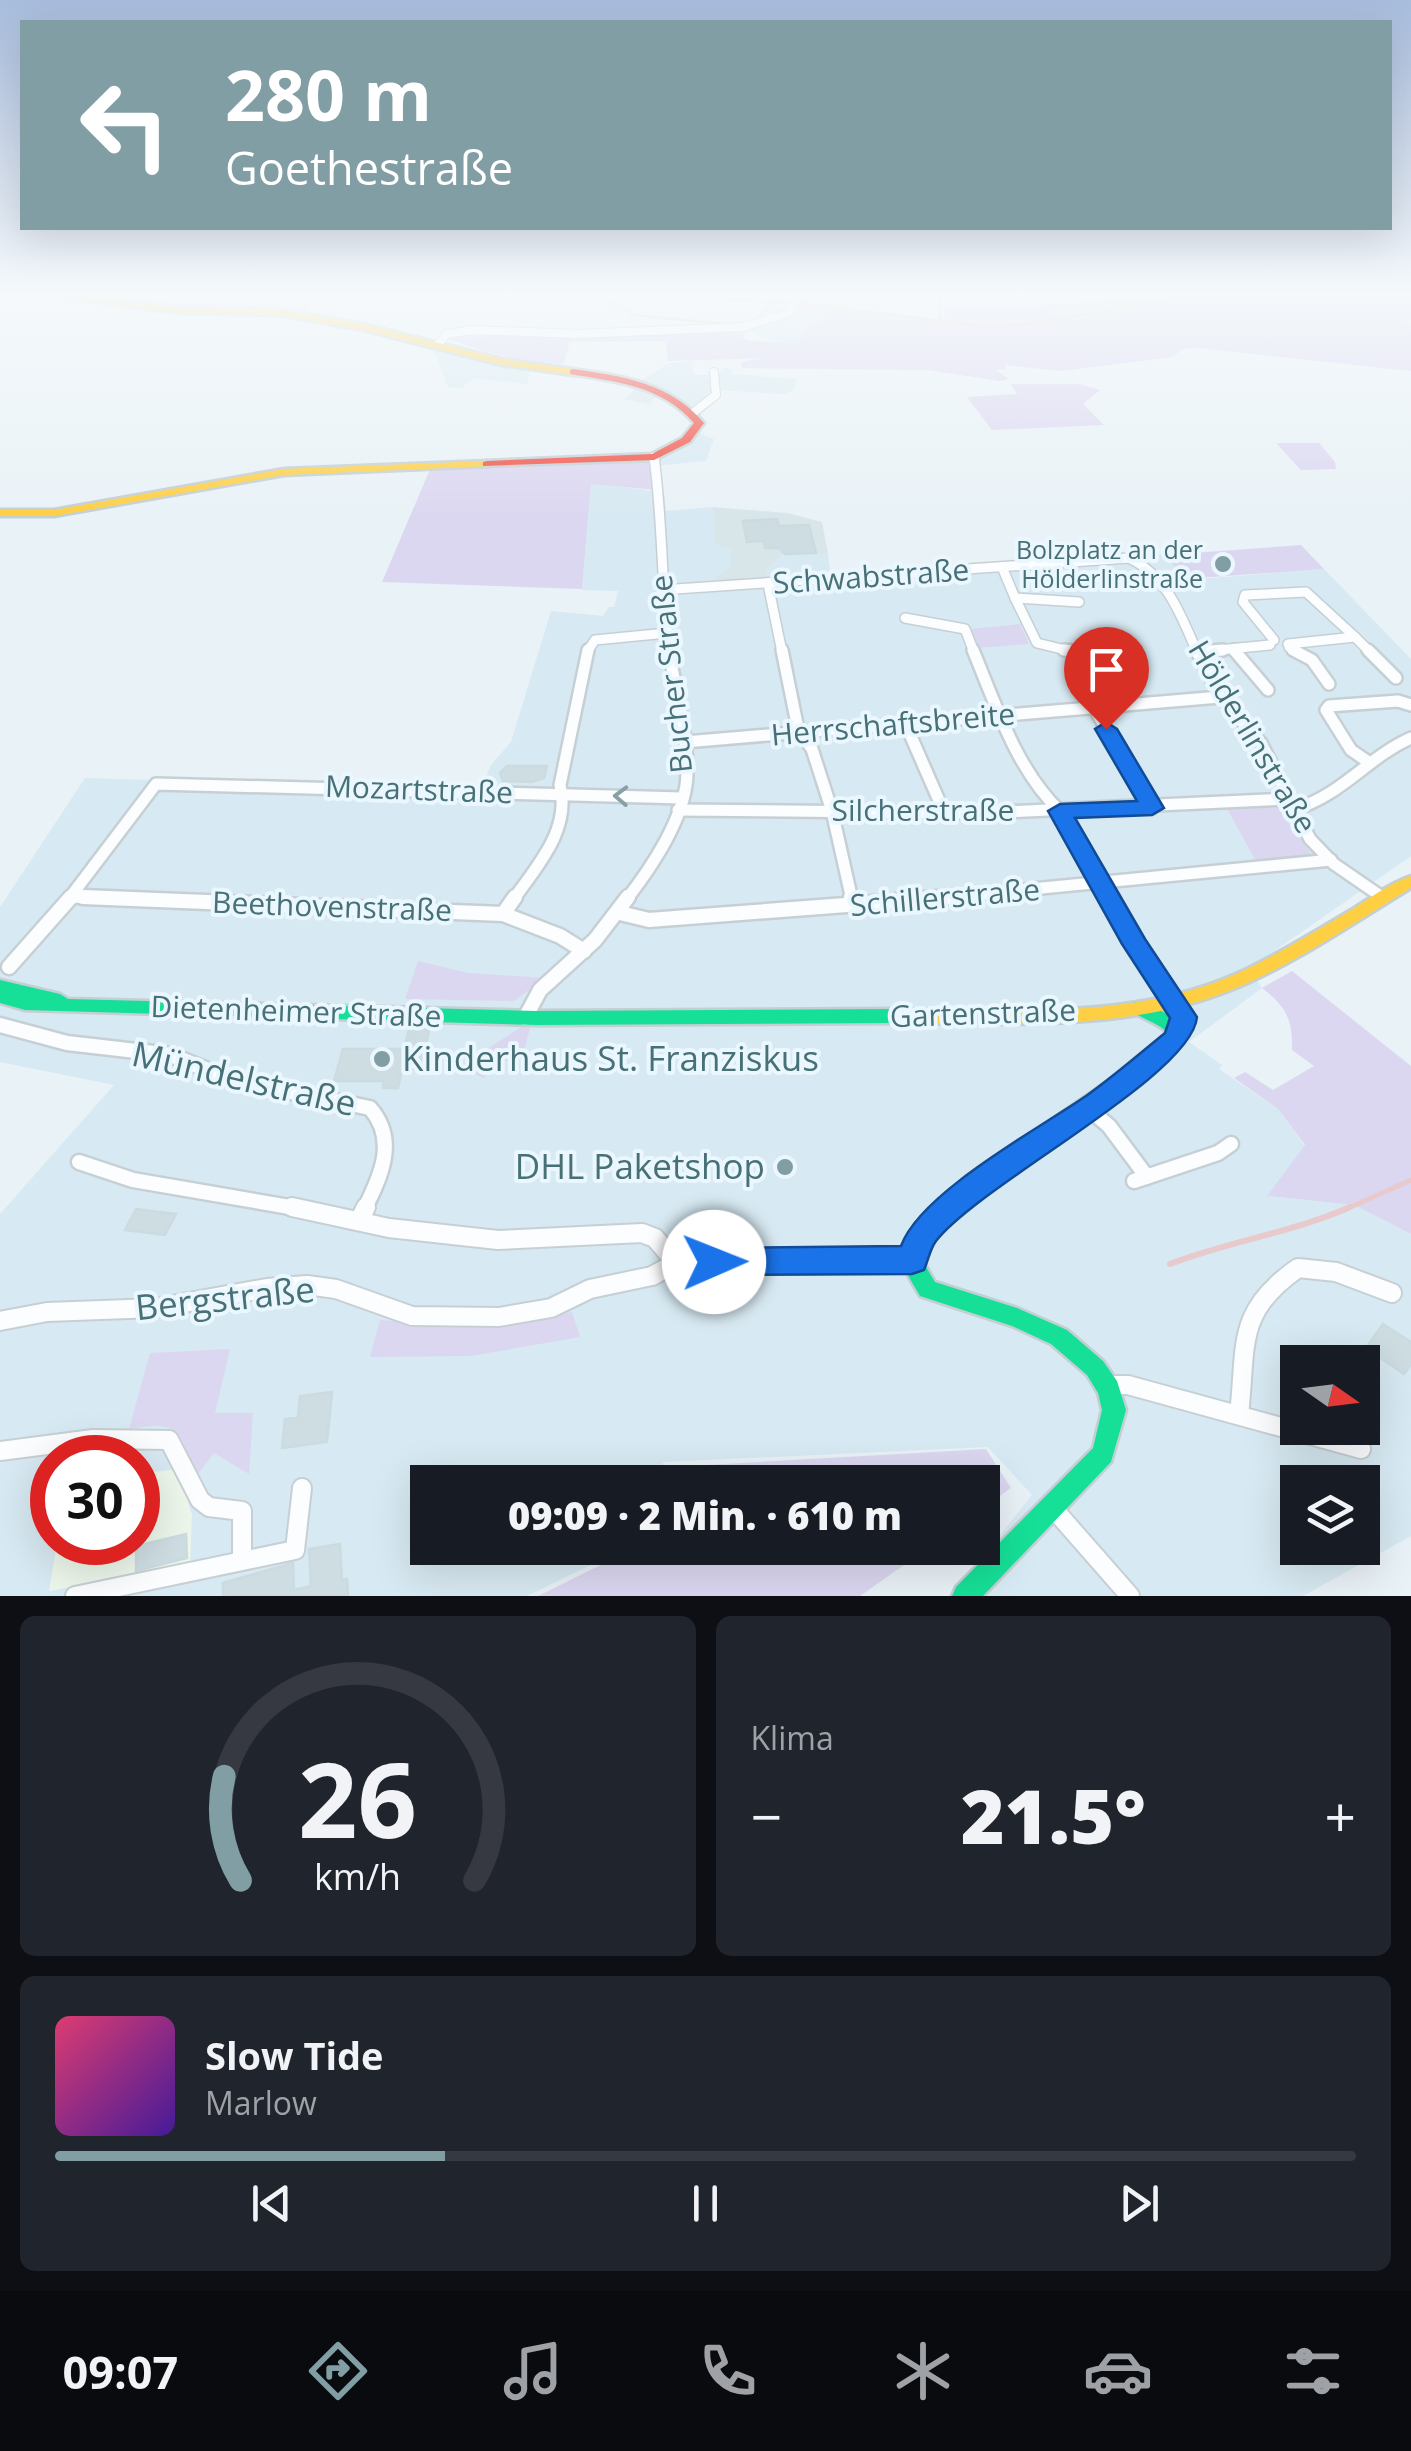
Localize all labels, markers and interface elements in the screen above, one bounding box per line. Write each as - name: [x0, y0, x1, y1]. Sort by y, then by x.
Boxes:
- text: 280 m: [225, 46, 432, 142]
- icon: left: [60, 60, 190, 190]
- text: Goethestraße: [225, 137, 513, 198]
- place label: Bolzplatz an der Hölderlinstraße: [1016, 532, 1203, 595]
- street label: Schwabstraße: [771, 548, 971, 603]
- marker: Bolzplatz an der Hölderlinstraße: [1212, 553, 1234, 575]
- street label: Bucher Straße: [640, 573, 701, 775]
- pin: [1064, 627, 1149, 730]
- street label: Hölderlinstraße: [1180, 632, 1327, 840]
- icon: arrive: [1079, 642, 1134, 697]
- street label: Herrschaftsbreite: [769, 692, 1017, 755]
- street label: Mozartstraße: [324, 765, 514, 812]
- one-way arrow: [613, 786, 629, 807]
- street label: Silcherstraße: [832, 789, 1014, 830]
- street label: Schillerstraße: [848, 868, 1042, 925]
- street label: Beethovenstraße: [211, 881, 453, 930]
- street label: Dietenheimer Straße: [150, 985, 442, 1036]
- street label: Gartenstraße: [889, 989, 1077, 1036]
- street label: Mündelstraße: [128, 1029, 361, 1126]
- place label: Kinderhaus St. Franziskus: [402, 1034, 819, 1081]
- marker: Kinderhaus St. Franziskus: [371, 1048, 393, 1070]
- place label: DHL Paketshop: [515, 1142, 765, 1189]
- marker: DHL Paketshop: [774, 1156, 796, 1178]
- position arrow: [662, 1210, 766, 1314]
- street label: Bergstraße: [133, 1265, 317, 1330]
- north arrow: [1280, 1345, 1380, 1445]
- map controls: [1280, 1345, 1380, 1565]
- speed limit sign: 30: [30, 1435, 160, 1565]
- button: layers: [1280, 1465, 1380, 1565]
- text: 09:09 · 2 Min. · 610 m: [508, 1489, 902, 1541]
- text: Klima: [751, 1716, 834, 1759]
- text: 26: [298, 1727, 417, 1868]
- text: 21.5°: [961, 1764, 1146, 1866]
- text: −: [751, 1778, 782, 1853]
- text: +: [1325, 1778, 1356, 1853]
- text: km/h: [314, 1852, 401, 1900]
- text: Slow Tide: [205, 2029, 384, 2081]
- text: Marlow: [205, 2081, 317, 2124]
- icon: previous: [244, 2176, 299, 2231]
- icon: pause: [678, 2176, 733, 2231]
- icon: next: [1112, 2176, 1167, 2231]
- icon: directions: [303, 2336, 373, 2406]
- icon: music: [498, 2336, 568, 2406]
- icon: phone: [693, 2336, 763, 2406]
- icon: climate: [888, 2336, 958, 2406]
- icon: car: [1083, 2336, 1153, 2406]
- icon: filters: [1278, 2336, 1348, 2406]
- text: 09:07: [63, 2341, 178, 2402]

